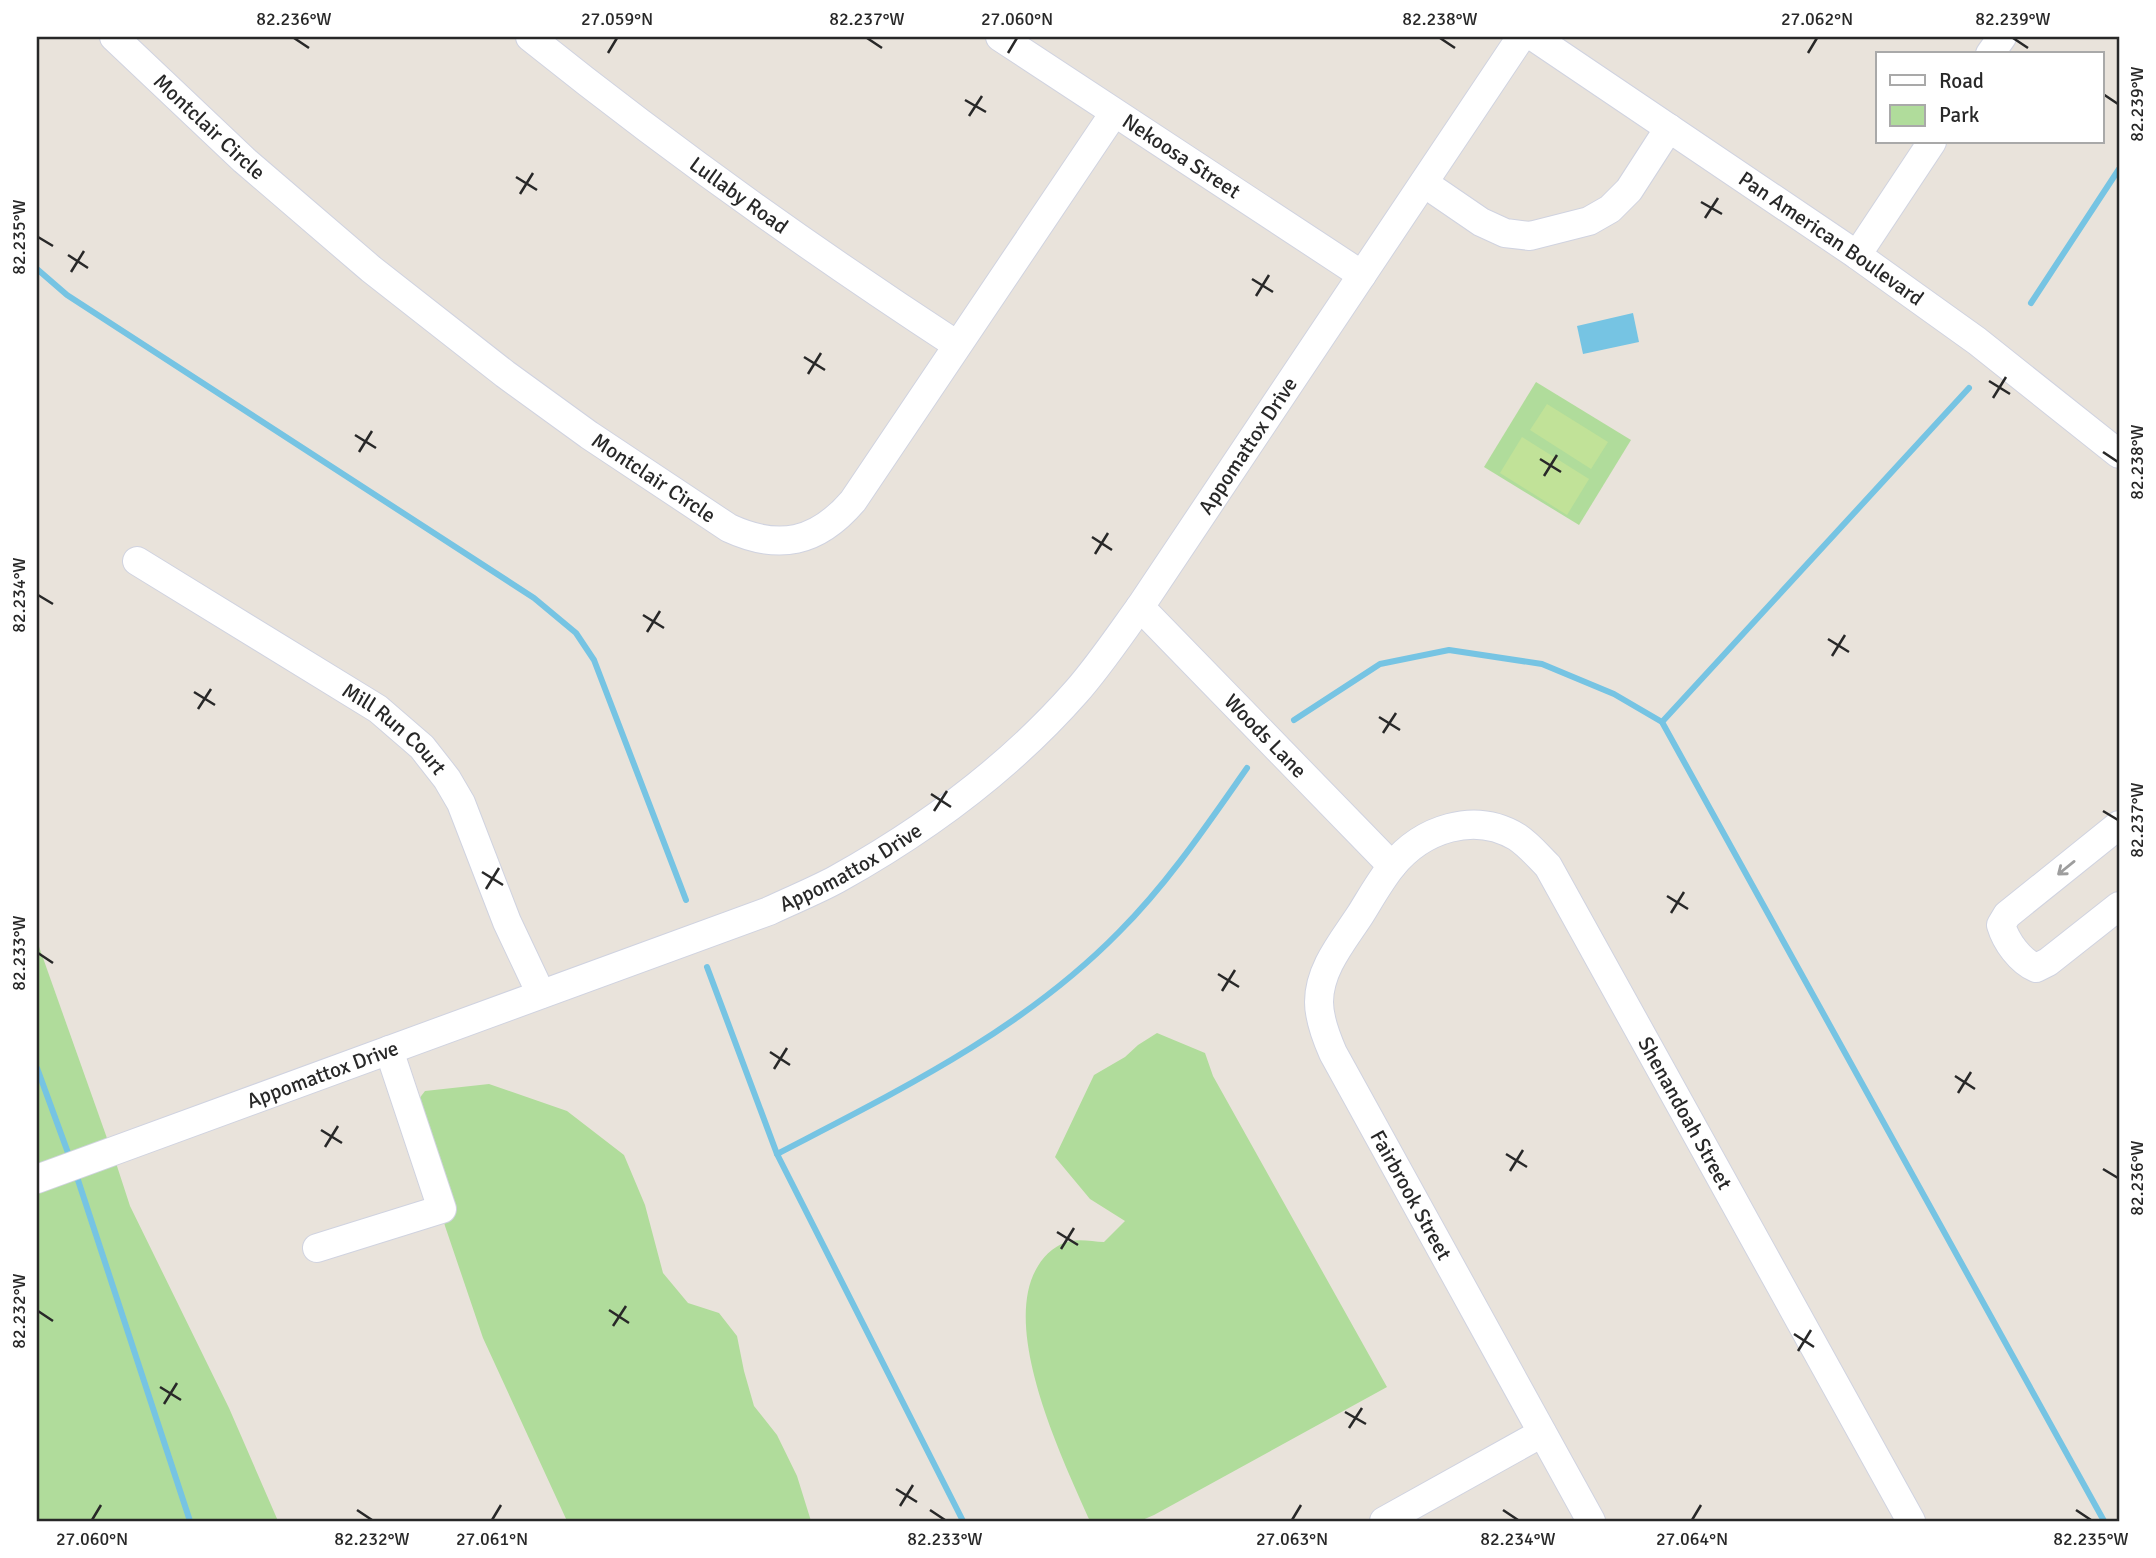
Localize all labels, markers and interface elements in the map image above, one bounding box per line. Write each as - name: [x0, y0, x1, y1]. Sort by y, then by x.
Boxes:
- text: 82.236°W: [256, 8, 332, 30]
- text: 27.059°N: [581, 8, 653, 30]
- text: 82.237°W: [829, 8, 905, 30]
- text: 27.060°N: [981, 8, 1053, 30]
- text: 82.238°W: [1402, 8, 1478, 30]
- text: 27.062°N: [1781, 8, 1853, 30]
- text: 82.239°W: [1975, 8, 2051, 30]
- legend: [1876, 52, 2104, 144]
- text: 82.239°W: [2126, 66, 2148, 142]
- street label: Montclair Circle: [148, 68, 271, 185]
- text: Road: [1939, 68, 1984, 94]
- text: Park: [1939, 102, 1980, 128]
- street label: Nekoosa Street: [1117, 108, 1245, 204]
- street label: Lullaby Road: [684, 151, 793, 239]
- street label: Pan American Boulevard: [1734, 166, 1929, 311]
- text: 82.235°W: [8, 199, 30, 275]
- street label: Appomattox Drive: [1193, 372, 1303, 519]
- text: 82.238°W: [2126, 424, 2148, 500]
- street label: Montclair Circle: [587, 427, 721, 528]
- text: 82.234°W: [8, 557, 30, 633]
- street label: Mill Run Court: [337, 677, 452, 780]
- street label: Woods Lane: [1219, 689, 1312, 784]
- text: 82.237°W: [2126, 782, 2148, 858]
- street label: Appomattox Drive: [775, 817, 927, 917]
- one-way arrow: [2057, 860, 2076, 875]
- text: 82.233°W: [8, 915, 30, 991]
- street label: Shenandoah Street: [1632, 1032, 1738, 1194]
- street label: Appomattox Drive: [243, 1035, 402, 1114]
- street label: Fairbrook Street: [1365, 1126, 1457, 1264]
- text: 82.236°W: [2126, 1140, 2148, 1216]
- text: 82.232°W: [8, 1273, 30, 1349]
- text: 27.060°N: [56, 1528, 128, 1550]
- text: 82.232°W: [334, 1528, 410, 1550]
- text: 27.061°N: [456, 1528, 528, 1550]
- text: 82.233°W: [907, 1528, 983, 1550]
- text: 27.063°N: [1256, 1528, 1328, 1550]
- text: 82.234°W: [1480, 1528, 1556, 1550]
- text: 27.064°N: [1656, 1528, 1728, 1550]
- text: 82.235°W: [2053, 1528, 2129, 1550]

